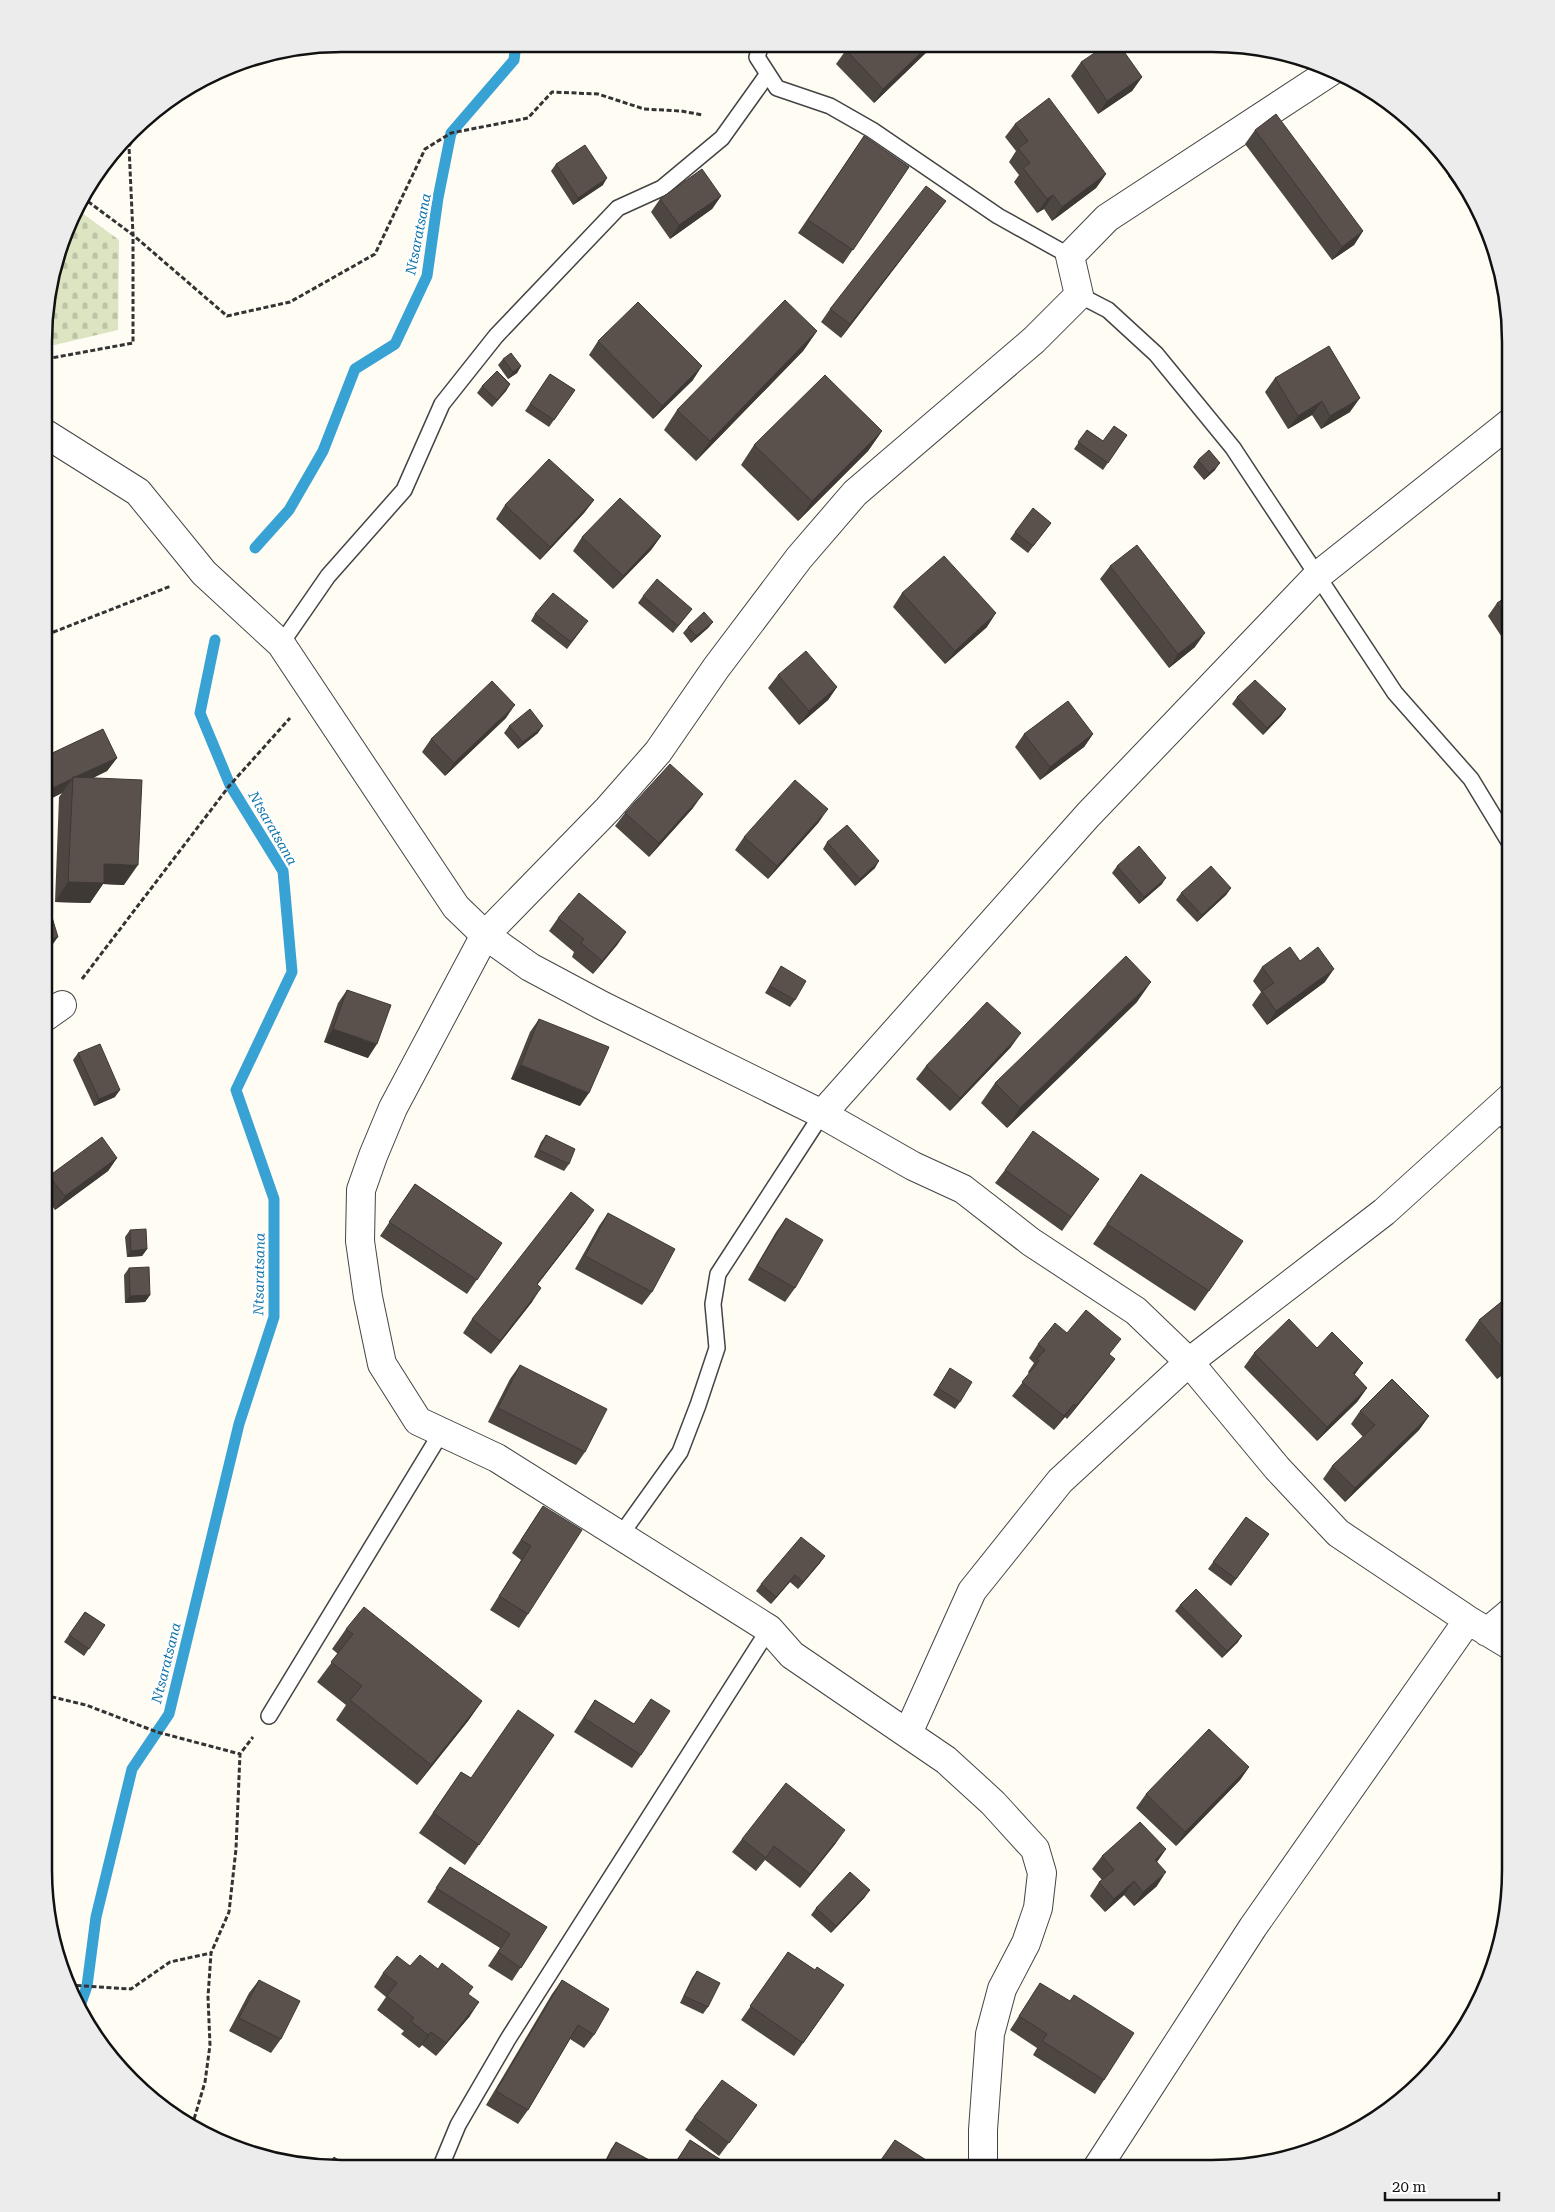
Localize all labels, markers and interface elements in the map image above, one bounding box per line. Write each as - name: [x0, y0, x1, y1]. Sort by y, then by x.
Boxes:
- water label: Ntsaratsana: [402, 192, 434, 277]
- water label: Ntsaratsana: [245, 787, 301, 868]
- water label: Ntsaratsana: [250, 1232, 268, 1317]
- water label: Ntsaratsana: [148, 1621, 184, 1706]
- scale bar: [1385, 2170, 1499, 2202]
- text: 20 m: [1392, 2178, 1427, 2196]

